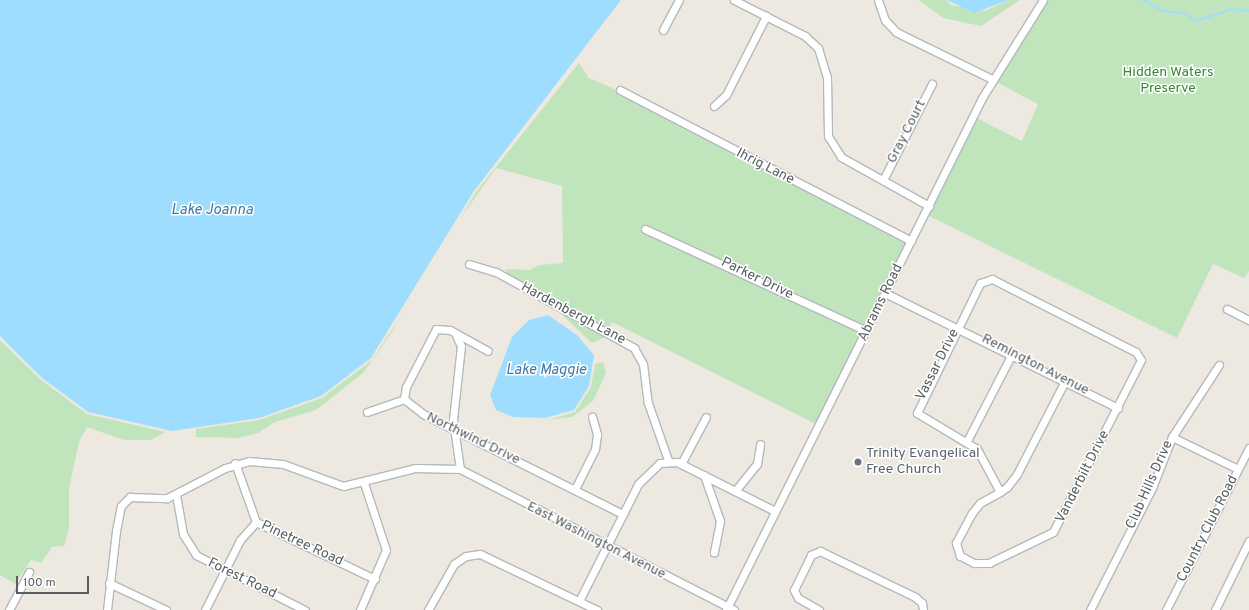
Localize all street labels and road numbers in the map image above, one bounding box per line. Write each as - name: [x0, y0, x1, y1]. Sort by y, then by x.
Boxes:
- street label: Gray Court: [884, 98, 930, 166]
- street label: Ihrig Lane: [733, 145, 797, 189]
- street label: Parker Drive: [718, 254, 796, 304]
- street label: Abrams Road: [855, 262, 907, 344]
- street label: Hardenbergh Lane: [518, 279, 628, 349]
- street label: Vassar Drive: [913, 326, 963, 404]
- street label: Remington Avenue: [978, 331, 1092, 399]
- street label: Northwind Drive: [423, 409, 523, 469]
- street label: Vanderbilt Drive: [1052, 428, 1114, 526]
- street label: Club Hills Drive: [1123, 438, 1177, 532]
- street label: Country Club Road: [1174, 473, 1242, 585]
- street label: East Washington Avenue: [523, 498, 669, 584]
- street label: Pinetree Road: [258, 518, 346, 570]
- street label: Forest Road: [205, 555, 279, 603]

